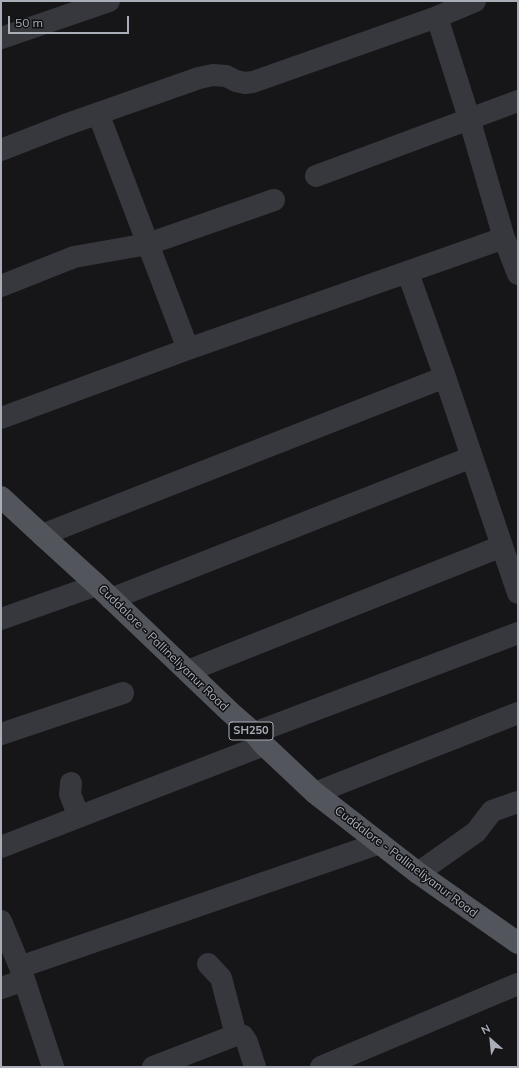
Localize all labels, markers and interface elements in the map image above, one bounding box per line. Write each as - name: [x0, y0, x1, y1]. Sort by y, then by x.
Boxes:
- scale bar: [10, 8, 131, 34]
- text: 50 m: [15, 15, 43, 30]
- street label: Cuddalore - Pallineliyanur Road: [95, 582, 231, 714]
- road number: SH250: [229, 722, 273, 740]
- street label: Cuddalore - Pallineliyanur Road: [332, 803, 480, 921]
- north arrow: [471, 1020, 511, 1060]
- text: N: [479, 1021, 492, 1037]

